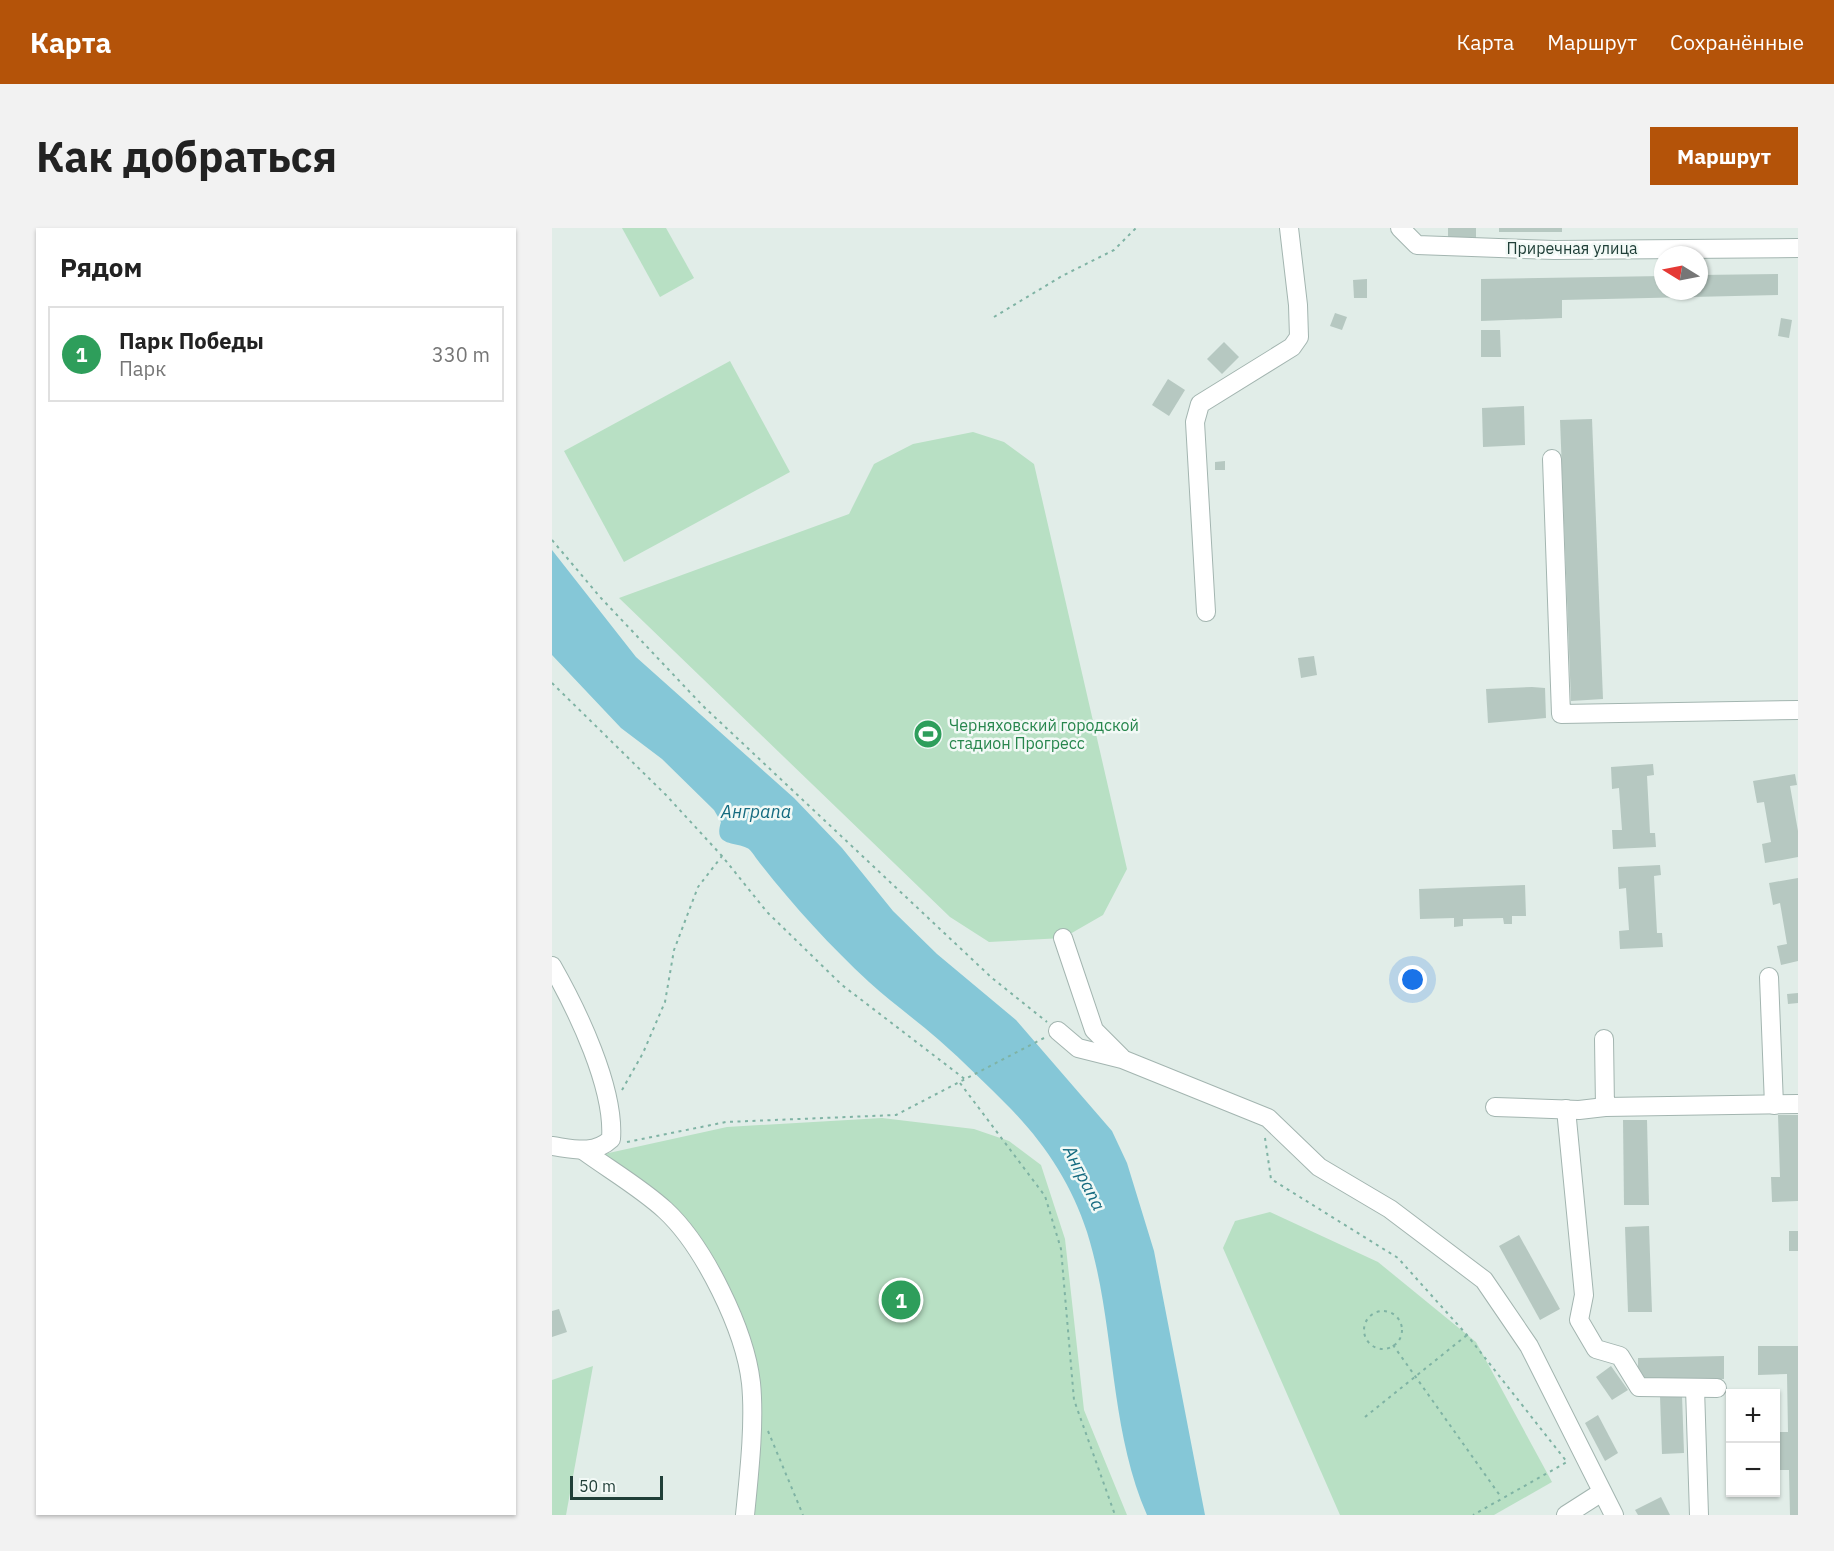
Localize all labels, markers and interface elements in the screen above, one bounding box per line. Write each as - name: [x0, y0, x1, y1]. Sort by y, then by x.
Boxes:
- text: Карта: [30, 24, 111, 61]
- text: Карта: [1456, 28, 1514, 56]
- text: Маршрут: [1547, 28, 1637, 56]
- text: Сохранённые: [1670, 28, 1804, 56]
- button: Маршрут: [1650, 127, 1798, 185]
- text: Как добраться: [36, 129, 337, 184]
- street label: Приречная улица: [1506, 238, 1638, 258]
- north arrow: [1654, 246, 1708, 300]
- text: Рядом: [60, 250, 142, 284]
- text: Парк Победы: [119, 326, 264, 355]
- text: 1: [76, 341, 88, 368]
- text: 330 m: [432, 341, 490, 368]
- text: Парк: [119, 355, 166, 382]
- place label: Черняховский городской стадион Прогресс: [949, 715, 1139, 753]
- sports icon: Черняховский городской стадион Прогресс: [912, 718, 944, 750]
- water label: Анграпа: [720, 800, 791, 823]
- your location: [1398, 965, 1427, 994]
- water label: Анграпа: [1058, 1140, 1111, 1214]
- pin: 1: [882, 1278, 920, 1322]
- map controls: [1726, 1389, 1780, 1497]
- button: +: [1726, 1389, 1780, 1443]
- button: −: [1726, 1443, 1780, 1497]
- scale bar: [570, 1473, 663, 1500]
- text: 50 m: [579, 1476, 616, 1496]

